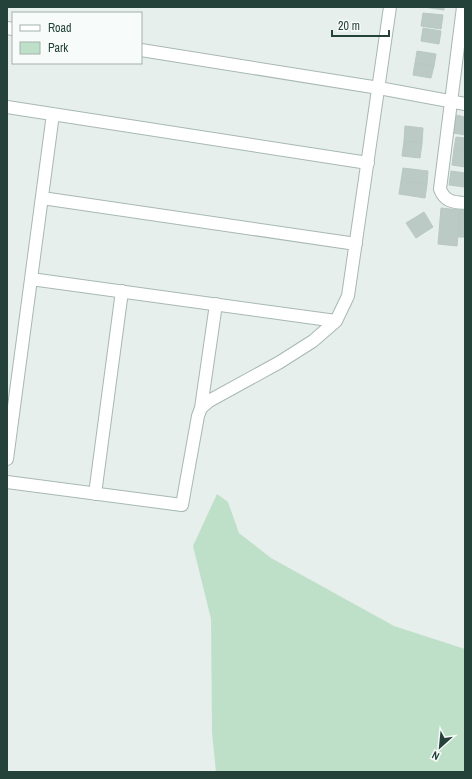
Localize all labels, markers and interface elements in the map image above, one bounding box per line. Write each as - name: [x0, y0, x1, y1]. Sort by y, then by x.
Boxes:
- legend: [12, 12, 142, 64]
- scale bar: [332, 12, 389, 38]
- text: 20 m: [338, 18, 360, 34]
- text: Road: [48, 20, 72, 36]
- text: Park: [48, 40, 68, 56]
- north arrow: [420, 727, 460, 767]
- text: N: [429, 748, 442, 764]

